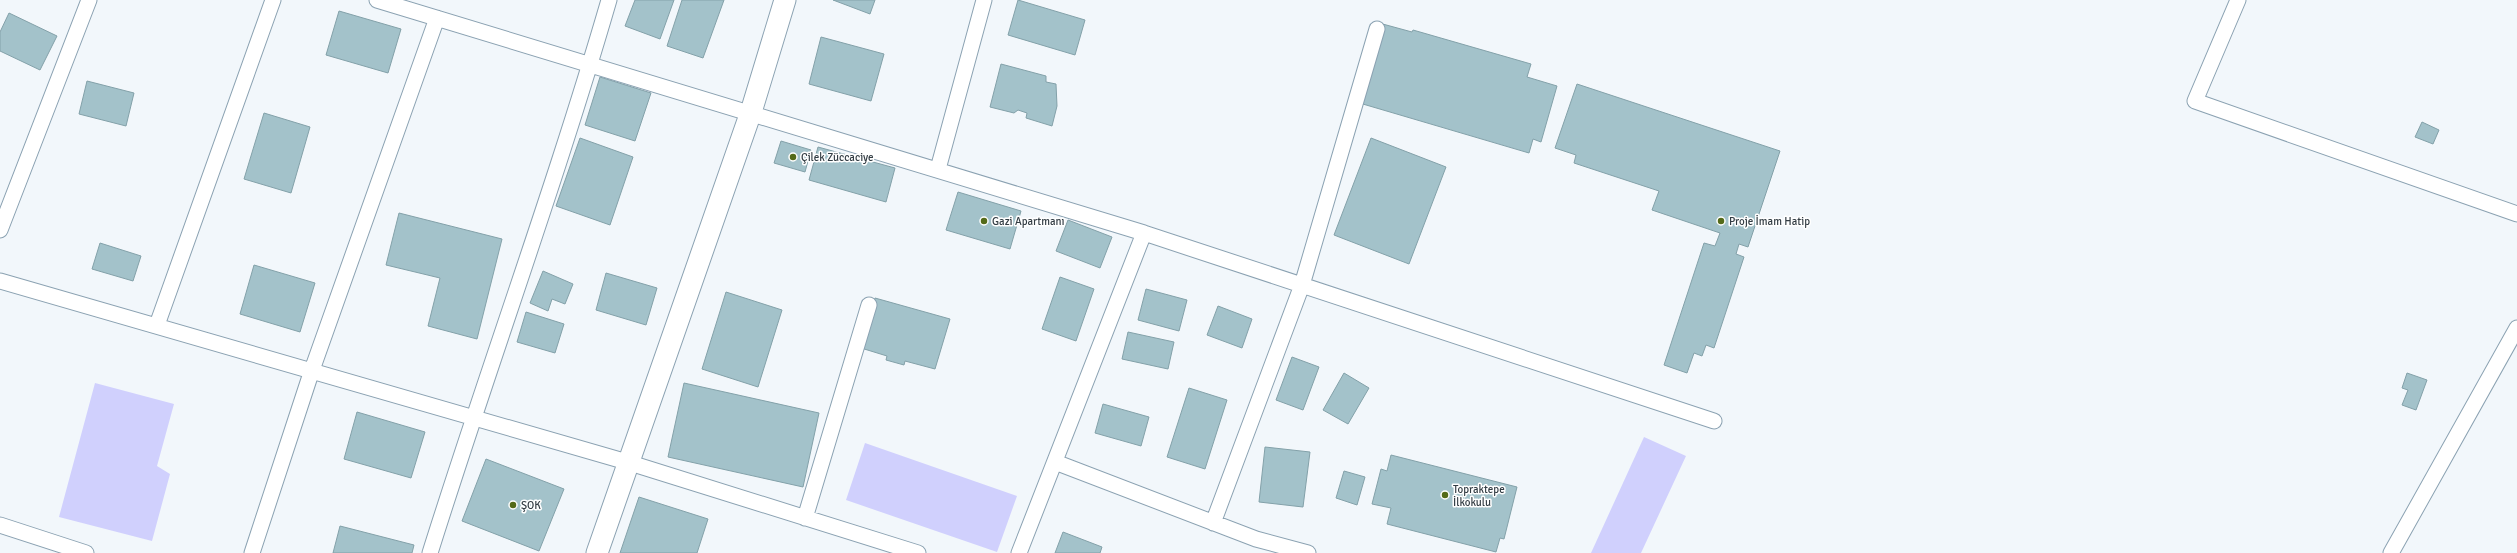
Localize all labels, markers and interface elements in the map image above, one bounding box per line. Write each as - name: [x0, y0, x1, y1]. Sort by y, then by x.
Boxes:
- place label: Çilek Züccaciye: [801, 151, 874, 164]
- marker: Çilek Züccaciye: [788, 152, 798, 162]
- place label: Proje İmam Hatip: [1729, 214, 1810, 228]
- place label: Gazi Apartmanı: [992, 215, 1065, 228]
- marker: Gazi Apartmanı: [979, 216, 989, 226]
- marker: Proje İmam Hatip: [1716, 216, 1726, 226]
- place label: Topraktepe İlkokulu: [1453, 483, 1505, 509]
- marker: Topraktepe İlkokulu: [1440, 490, 1450, 500]
- place label: ŞOK: [521, 499, 541, 512]
- marker: ŞOK: [508, 500, 518, 510]

